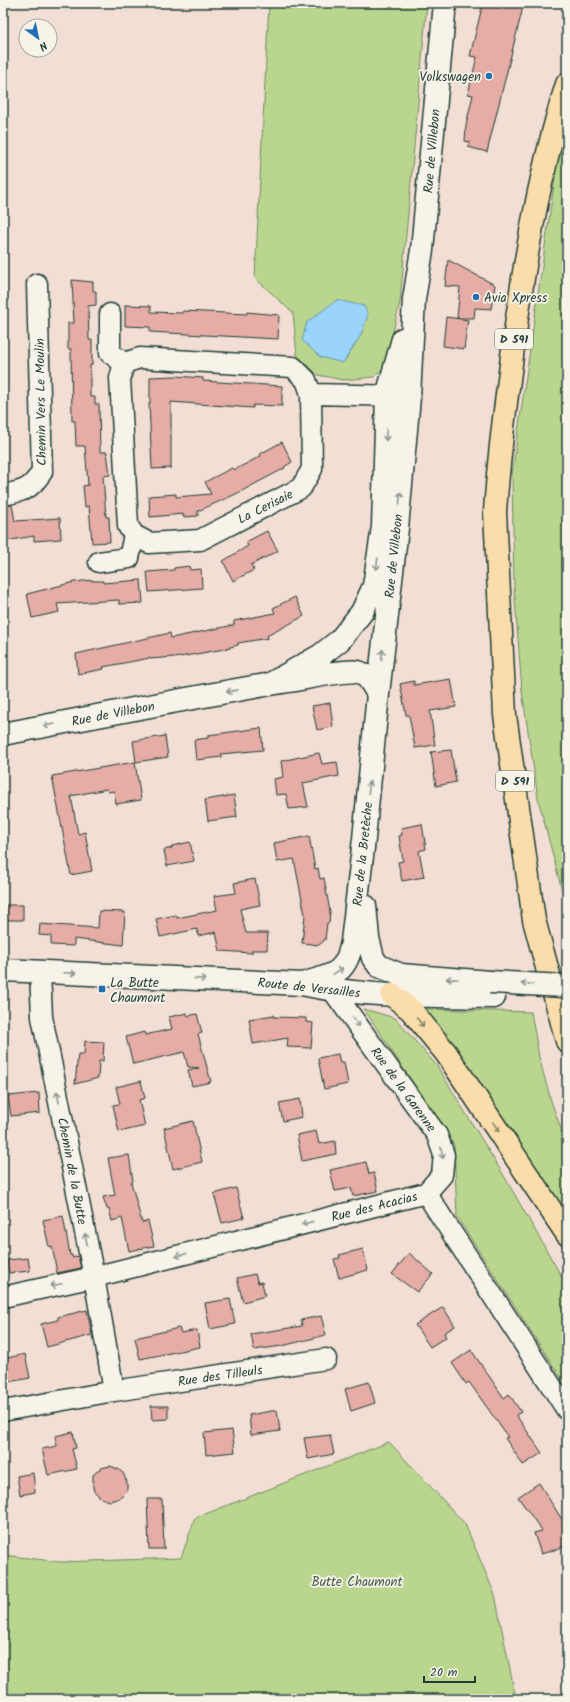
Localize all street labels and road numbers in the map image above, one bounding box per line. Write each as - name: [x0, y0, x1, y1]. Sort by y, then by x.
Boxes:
- street label: Rue de Villebon: [418, 108, 447, 194]
- road number: D 591: [495, 329, 533, 349]
- street label: Chemin Vers Le Moulin: [30, 338, 53, 466]
- street label: La Cerisaie: [234, 484, 297, 530]
- street label: Rue de Villebon: [380, 513, 409, 599]
- street label: Rue de Villebon: [70, 696, 157, 733]
- road number: D 591: [496, 771, 534, 791]
- street label: Rue de la Bretèche: [348, 801, 379, 907]
- street label: Route de Versailles: [257, 973, 362, 1004]
- street label: Rue de la Garenne: [365, 1043, 441, 1137]
- street label: Chemin de la Butte: [51, 1116, 92, 1227]
- street label: Rue des Acacias: [329, 1186, 420, 1228]
- street label: Rue des Tilleuls: [177, 1360, 264, 1393]

